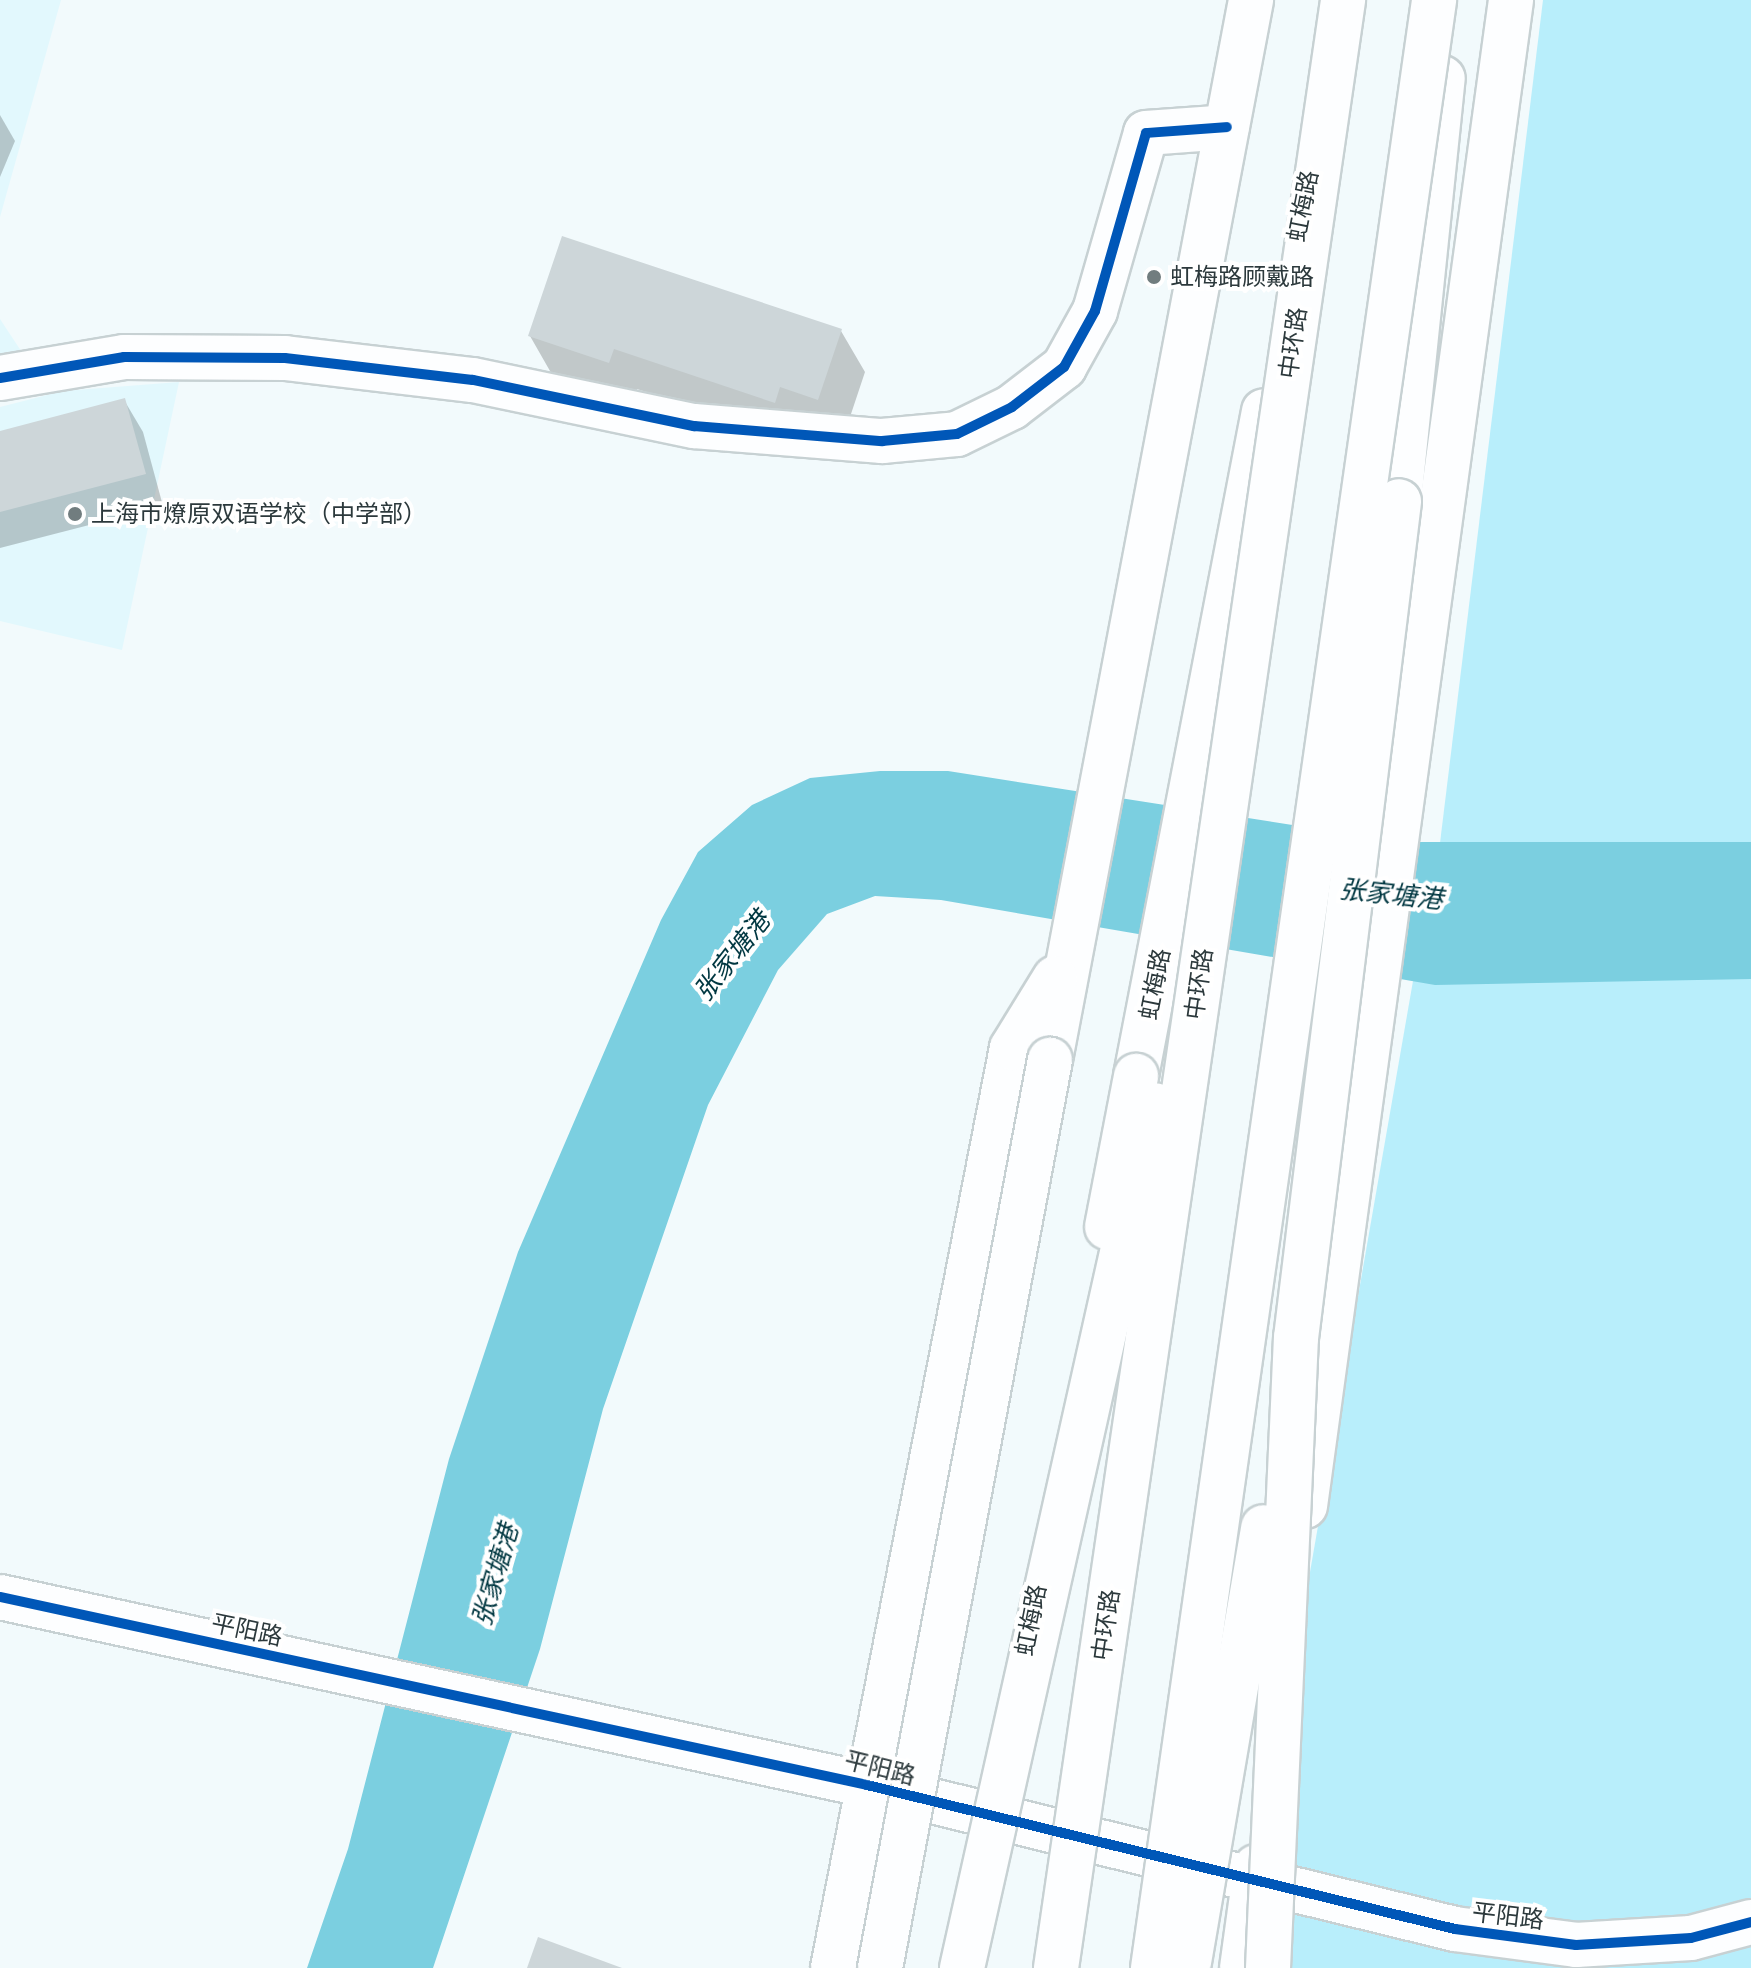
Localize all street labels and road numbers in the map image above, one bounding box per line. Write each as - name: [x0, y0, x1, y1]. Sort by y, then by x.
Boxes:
- street label: 虹梅路: [1282, 168, 1324, 244]
- street label: 中环路: [1274, 305, 1312, 381]
- street label: 虹梅路: [1134, 946, 1176, 1022]
- street label: 中环路: [1180, 946, 1218, 1022]
- street label: 虹梅路: [1010, 1582, 1052, 1658]
- street label: 中环路: [1087, 1587, 1125, 1663]
- street label: 平阳路: [209, 1608, 285, 1652]
- street label: 平阳路: [842, 1745, 918, 1791]
- street label: 平阳路: [1471, 1897, 1545, 1935]

